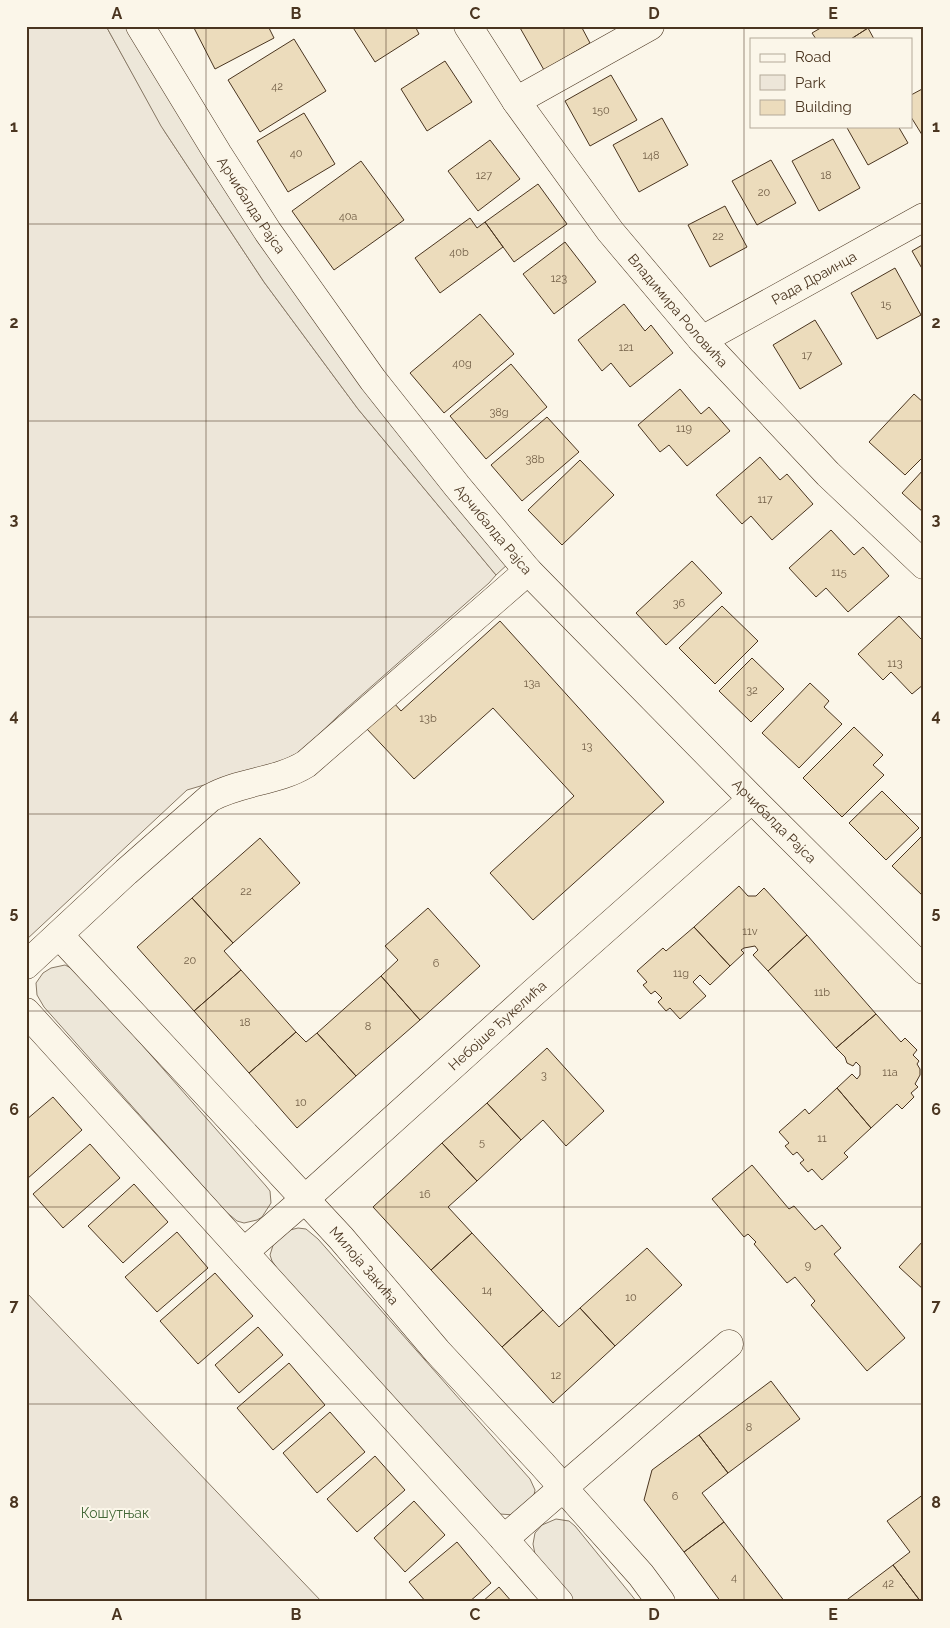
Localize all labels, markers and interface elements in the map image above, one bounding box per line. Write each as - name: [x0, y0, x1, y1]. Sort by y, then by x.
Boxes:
- text: A: [112, 4, 123, 23]
- text: B: [291, 4, 302, 23]
- text: C: [470, 4, 481, 23]
- text: D: [648, 4, 660, 23]
- text: E: [828, 4, 838, 23]
- legend: [750, 38, 912, 128]
- text: Road: [795, 48, 831, 66]
- text: Park: [795, 74, 826, 92]
- house number: 42: [271, 80, 283, 93]
- text: Building: [795, 98, 852, 116]
- house number: 150: [592, 104, 610, 117]
- text: 1: [10, 117, 18, 136]
- text: 1: [932, 117, 940, 136]
- house number: 40: [290, 147, 303, 160]
- house number: 148: [642, 149, 660, 162]
- street label: Арчибалда Рајса: [214, 154, 289, 257]
- house number: 127: [476, 169, 492, 182]
- house number: 18: [820, 169, 832, 182]
- house number: 20: [758, 186, 770, 199]
- house number: 40a: [339, 210, 357, 223]
- house number: 22: [712, 230, 724, 243]
- house number: 40b: [449, 246, 469, 259]
- street label: Рада Драинца: [769, 248, 859, 308]
- street label: Владимира Роловића: [625, 251, 731, 370]
- house number: 123: [551, 272, 567, 285]
- house number: 15: [881, 298, 891, 311]
- text: 2: [9, 313, 19, 332]
- text: 2: [931, 313, 941, 332]
- house number: 121: [618, 341, 634, 354]
- house number: 17: [802, 349, 812, 362]
- house number: 40g: [452, 357, 472, 370]
- house number: 38g: [489, 406, 509, 419]
- house number: 119: [676, 422, 692, 435]
- house number: 38b: [525, 453, 545, 466]
- street label: Арчибалда Рајса: [451, 481, 535, 578]
- house number: 117: [757, 493, 773, 506]
- text: 3: [10, 510, 19, 529]
- text: 3: [932, 510, 941, 529]
- house number: 115: [831, 566, 847, 579]
- house number: 36: [673, 597, 686, 610]
- house number: 113: [887, 657, 903, 670]
- house number: 13a: [524, 677, 540, 690]
- house number: 32: [746, 684, 758, 697]
- text: 4: [9, 706, 19, 725]
- text: 4: [931, 706, 941, 725]
- house number: 13b: [419, 712, 437, 725]
- house number: 13: [582, 740, 592, 753]
- street label: Арчибалда Рајса: [729, 776, 820, 866]
- house number: 22: [240, 885, 252, 898]
- text: 5: [10, 903, 19, 922]
- text: 5: [932, 903, 941, 922]
- house number: 11v: [742, 925, 758, 938]
- house number: 20: [184, 954, 196, 967]
- house number: 6: [433, 957, 440, 970]
- house number: 11g: [673, 967, 689, 980]
- street label: Небојше Ђукелића: [445, 977, 550, 1073]
- house number: 11b: [814, 986, 830, 999]
- house number: 18: [239, 1016, 251, 1029]
- house number: 8: [365, 1020, 371, 1033]
- house number: 11a: [882, 1066, 898, 1079]
- house number: 3: [541, 1069, 547, 1082]
- house number: 10: [295, 1096, 307, 1109]
- text: 6: [9, 1100, 19, 1119]
- text: 6: [931, 1100, 941, 1119]
- house number: 11: [817, 1132, 827, 1145]
- house number: 5: [479, 1136, 485, 1149]
- house number: 16: [419, 1188, 431, 1201]
- street label: Милоја Закића: [326, 1223, 402, 1308]
- house number: 9: [805, 1259, 811, 1272]
- house number: 14: [482, 1284, 492, 1297]
- house number: 10: [625, 1291, 637, 1304]
- text: 7: [10, 1296, 19, 1315]
- text: 7: [932, 1296, 941, 1315]
- house number: 12: [551, 1369, 561, 1382]
- house number: 8: [746, 1421, 752, 1434]
- house number: 6: [672, 1490, 679, 1503]
- text: 8: [9, 1493, 19, 1512]
- text: 8: [931, 1493, 941, 1512]
- park label: Кошутњак: [81, 1505, 149, 1521]
- house number: 4: [731, 1571, 737, 1584]
- house number: 42: [882, 1577, 894, 1590]
- text: A: [112, 1605, 123, 1624]
- text: B: [291, 1605, 302, 1624]
- text: C: [470, 1605, 481, 1624]
- text: D: [648, 1605, 660, 1624]
- text: E: [828, 1605, 838, 1624]

